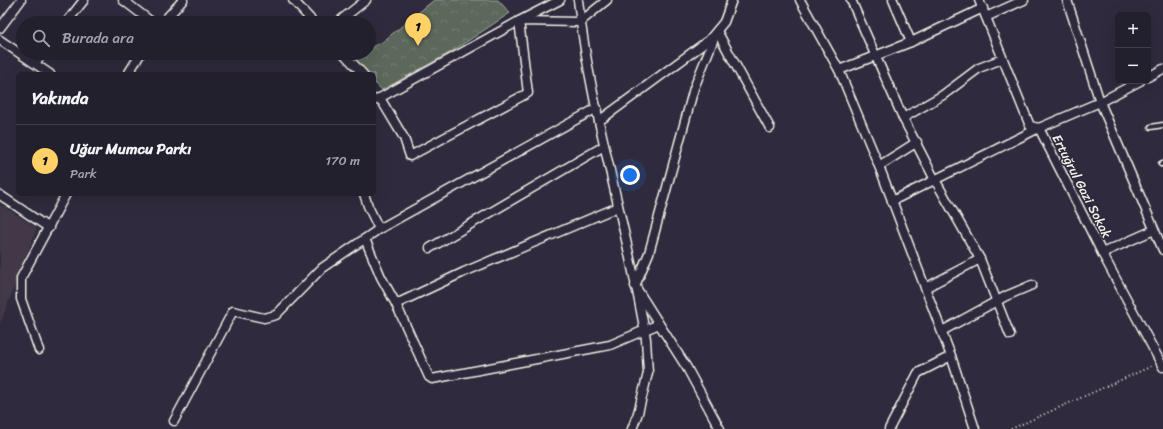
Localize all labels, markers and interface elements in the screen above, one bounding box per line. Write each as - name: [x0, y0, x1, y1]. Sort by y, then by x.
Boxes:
- map controls: [1115, 12, 1151, 84]
- button: +: [1115, 12, 1151, 48]
- pin: 1: [405, 13, 431, 46]
- search box: [16, 16, 376, 60]
- text: Burada ara: [62, 25, 134, 51]
- icon: search: [30, 27, 52, 49]
- button: −: [1115, 48, 1151, 84]
- text: Yakında: [32, 83, 88, 113]
- street label: Ertuğrul Gazi Sokak: [1046, 130, 1118, 242]
- text: Uğur Mumcu Parkı: [70, 136, 191, 162]
- text: 1: [42, 149, 48, 172]
- text: 170 m: [325, 149, 360, 172]
- text: Park: [70, 162, 97, 185]
- your location: [620, 165, 640, 185]

